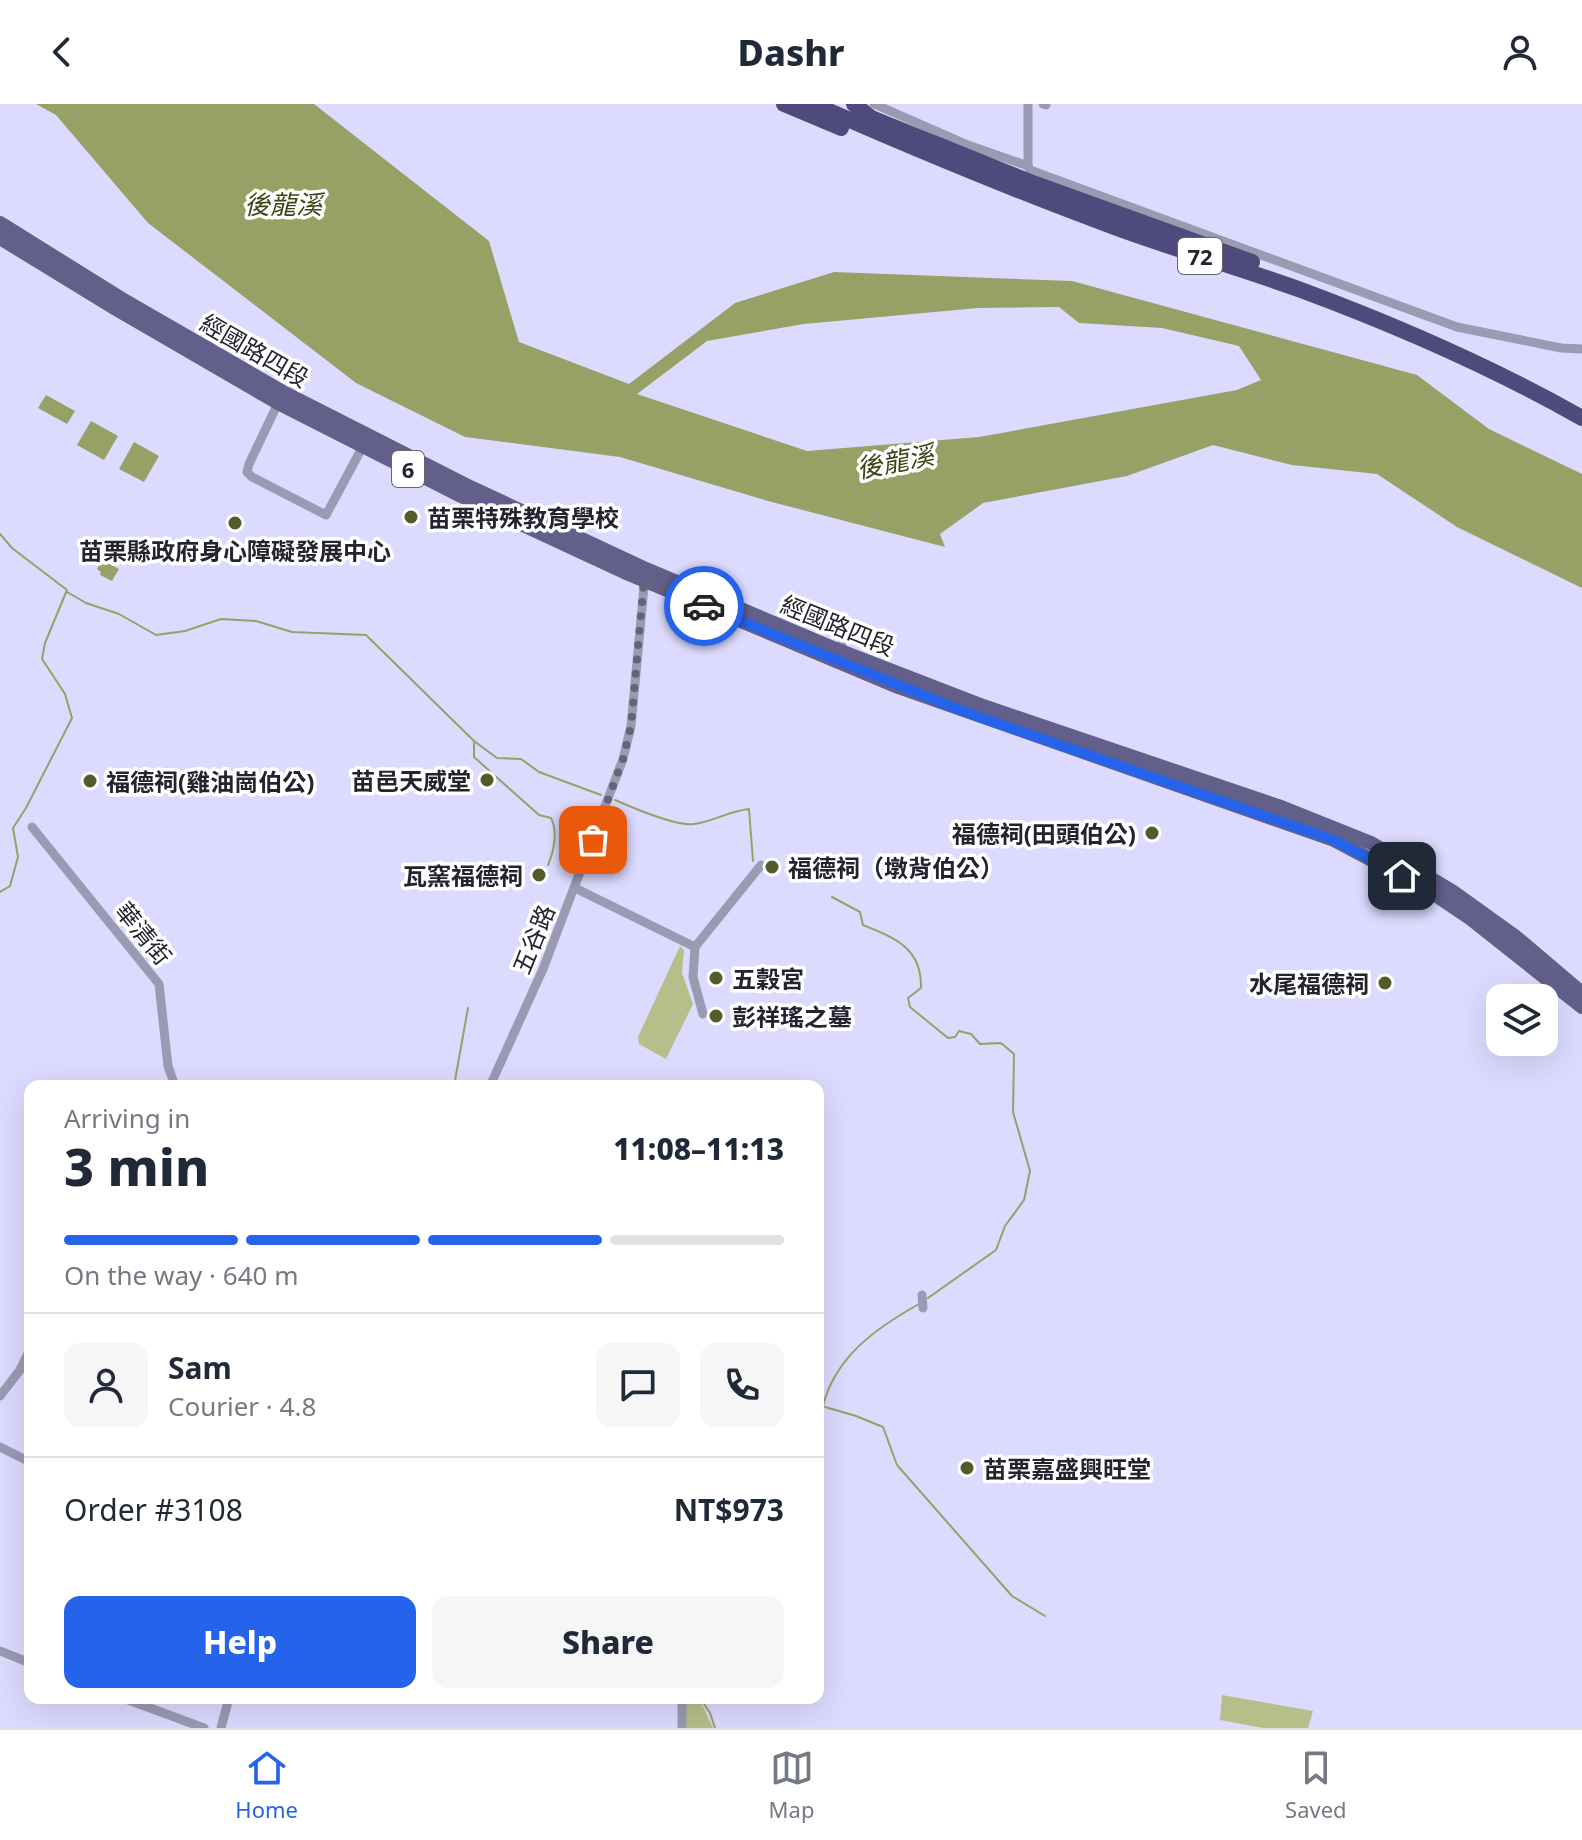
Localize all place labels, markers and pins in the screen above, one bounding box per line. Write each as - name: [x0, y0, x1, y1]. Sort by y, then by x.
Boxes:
- place label: 苗栗特殊教育學校: [427, 501, 619, 534]
- marker: 苗栗特殊教育學校: [402, 508, 420, 526]
- marker: 苗栗縣政府身心障礙發展中心: [226, 514, 244, 532]
- place label: 苗栗縣政府身心障礙發展中心: [79, 534, 391, 567]
- place label: 苗邑天威堂: [351, 764, 471, 797]
- place label: 福德祠(雞油崗伯公): [106, 765, 314, 798]
- marker: 苗邑天威堂: [478, 771, 496, 789]
- marker: 福德祠(雞油崗伯公): [81, 772, 99, 790]
- pin: [559, 806, 627, 874]
- place label: 福德祠(田頭伯公): [952, 817, 1136, 850]
- marker: 福德祠(田頭伯公): [1143, 824, 1161, 842]
- pin: [1368, 842, 1436, 910]
- place label: 福德祠（墩背伯公）: [788, 851, 1004, 884]
- marker: 福德祠（墩背伯公）: [763, 858, 781, 876]
- place label: 瓦窯福德祠: [403, 859, 523, 892]
- marker: 瓦窯福德祠: [530, 866, 548, 884]
- place label: 五穀宮: [732, 962, 804, 995]
- place label: 水尾福德祠: [1249, 967, 1369, 1000]
- marker: 五穀宮: [707, 969, 725, 987]
- marker: 水尾福德祠: [1376, 974, 1394, 992]
- place label: 彭祥瑤之墓: [732, 1000, 852, 1033]
- marker: 彭祥瑤之墓: [707, 1007, 725, 1025]
- place label: 苗栗嘉盛興旺堂: [983, 1452, 1151, 1485]
- marker: 苗栗嘉盛興旺堂: [958, 1459, 976, 1477]

